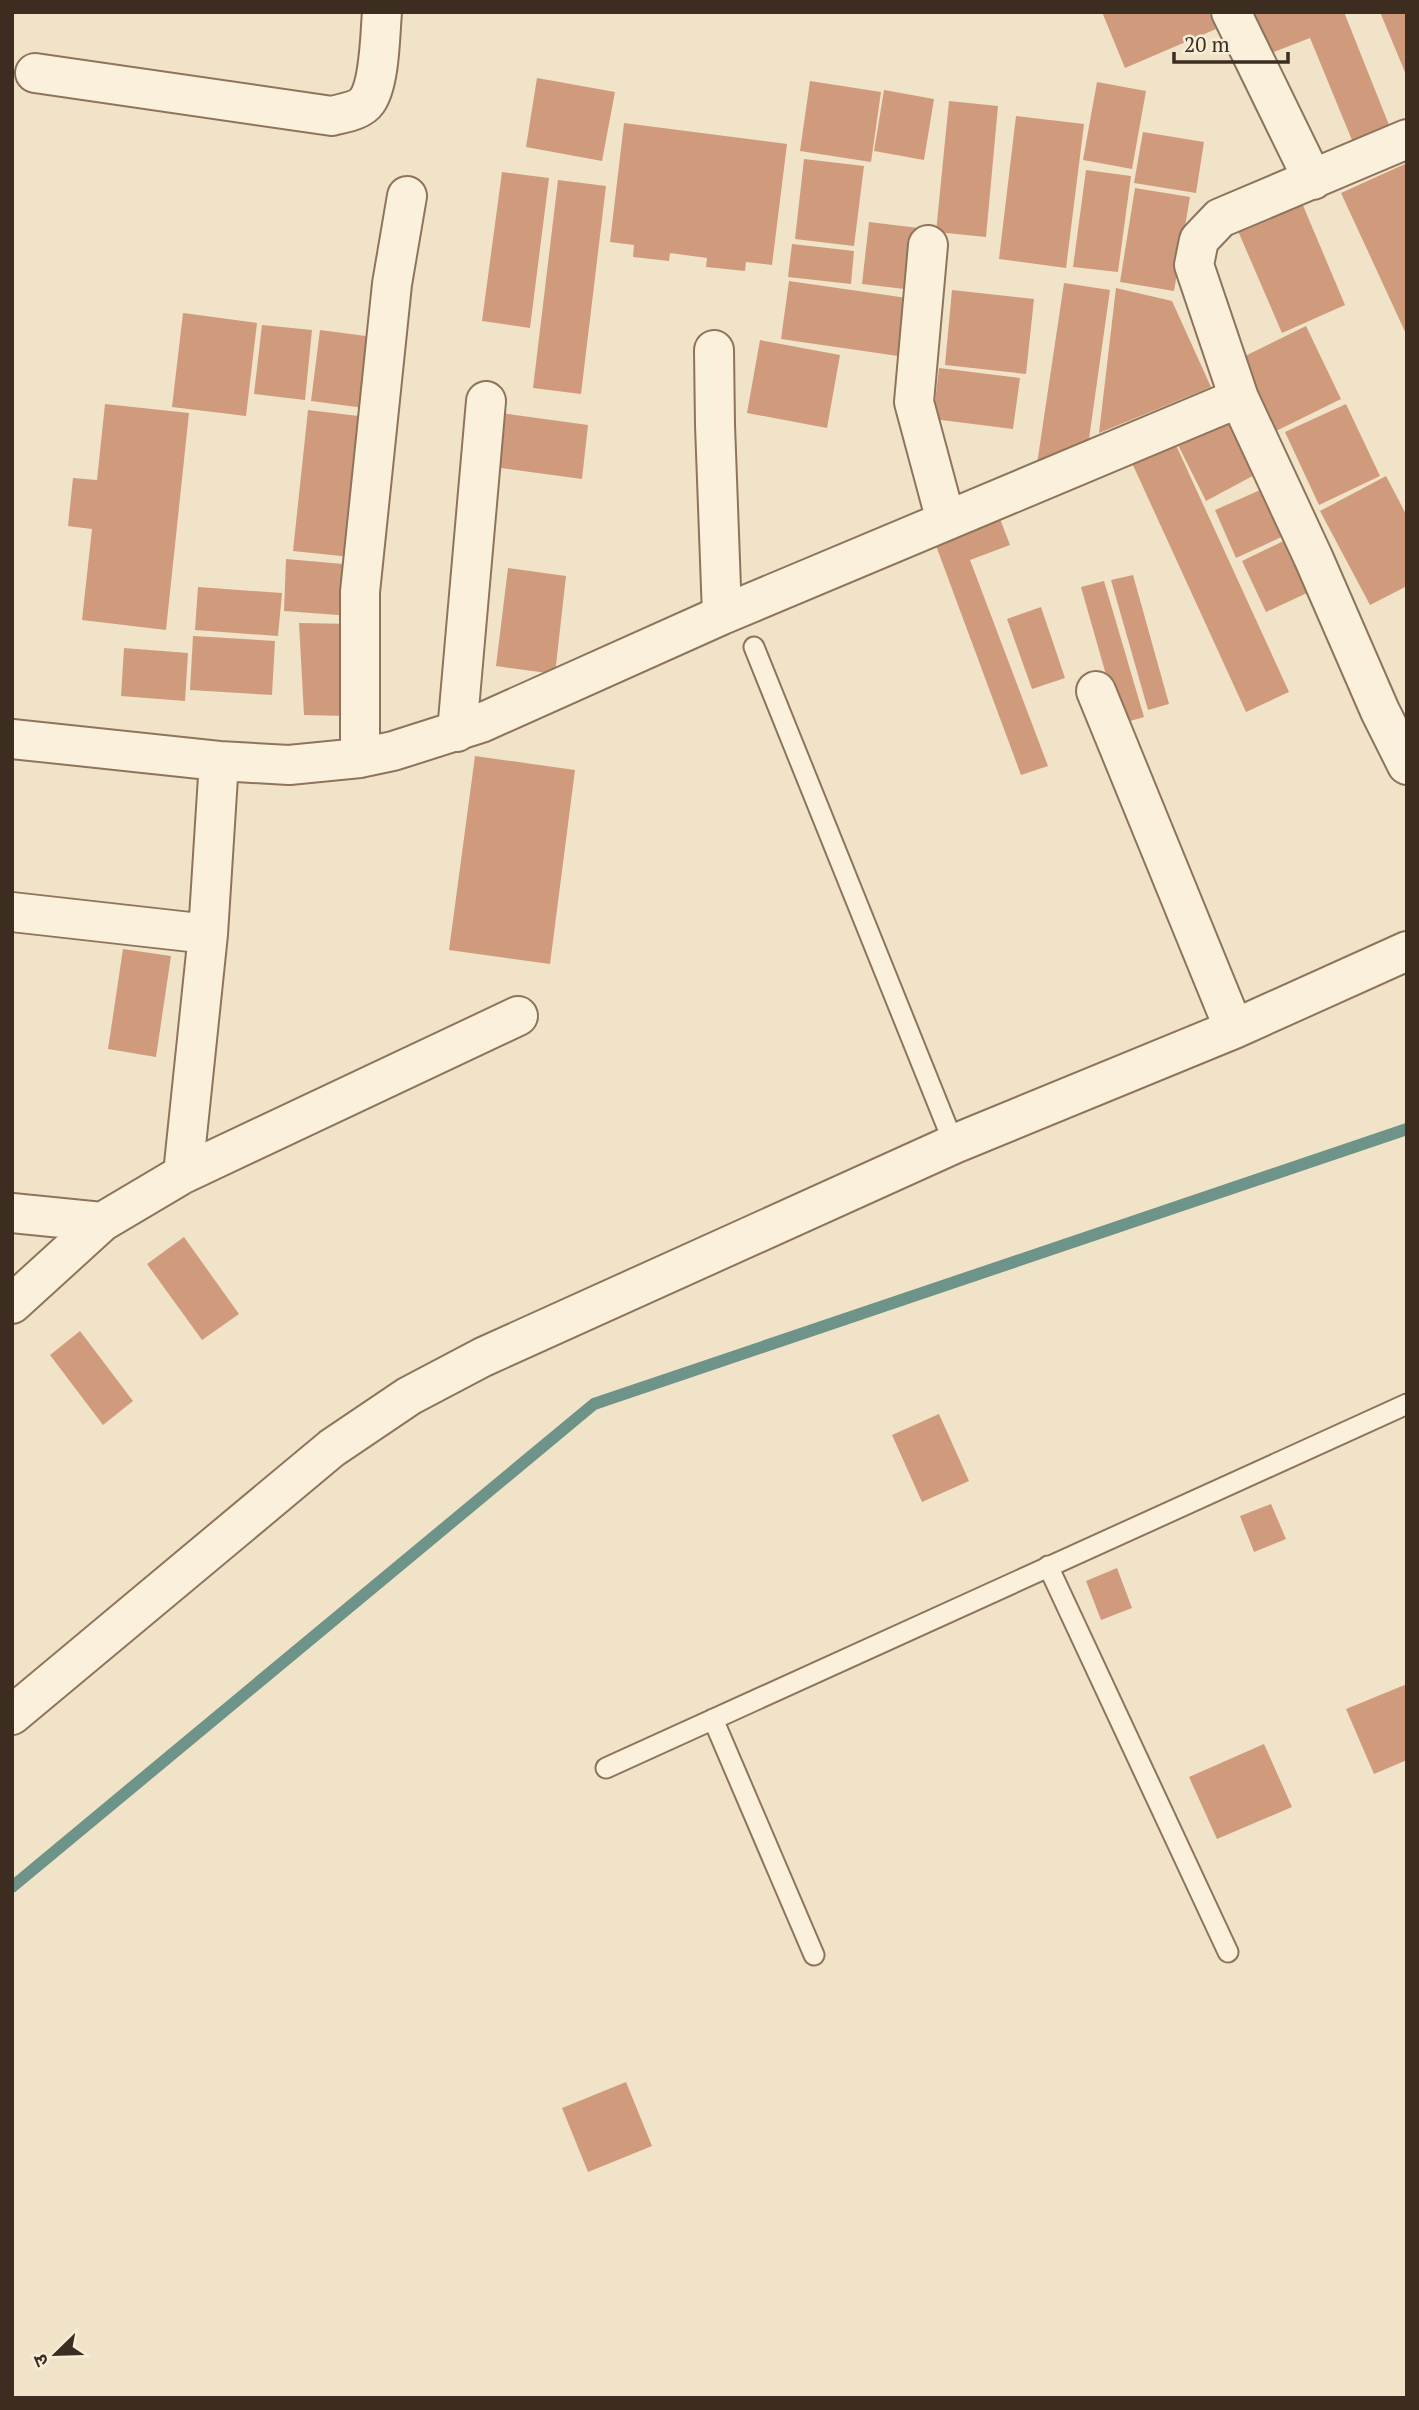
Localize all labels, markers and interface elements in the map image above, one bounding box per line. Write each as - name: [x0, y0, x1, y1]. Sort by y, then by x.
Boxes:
- scale bar: [1174, 21, 1288, 65]
- text: 20 m: [1184, 30, 1230, 58]
- north arrow: [21, 2319, 91, 2389]
- text: उ: [26, 2350, 54, 2371]

